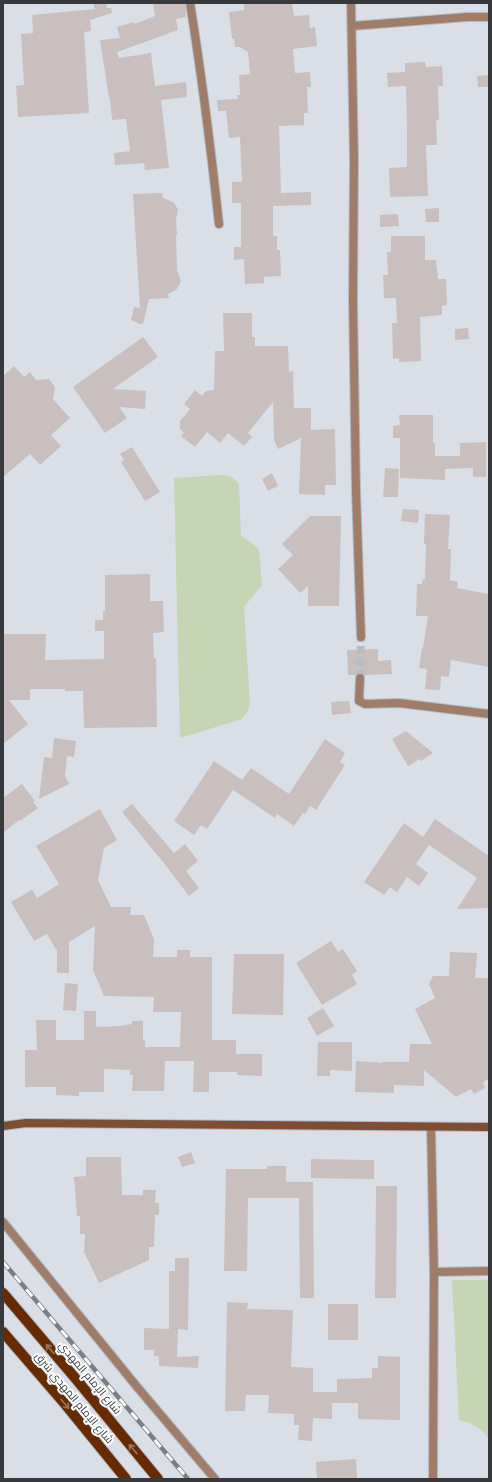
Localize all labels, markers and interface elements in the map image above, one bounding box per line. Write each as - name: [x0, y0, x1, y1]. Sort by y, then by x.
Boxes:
- street label: شارع الإمام المهدي: [54, 1339, 124, 1418]
- one-way arrow: [45, 1344, 54, 1354]
- street label: شارع الإمام المهدي شرق: [31, 1350, 116, 1447]
- one-way arrow: [61, 1399, 70, 1410]
- one-way arrow: [128, 1444, 137, 1454]

